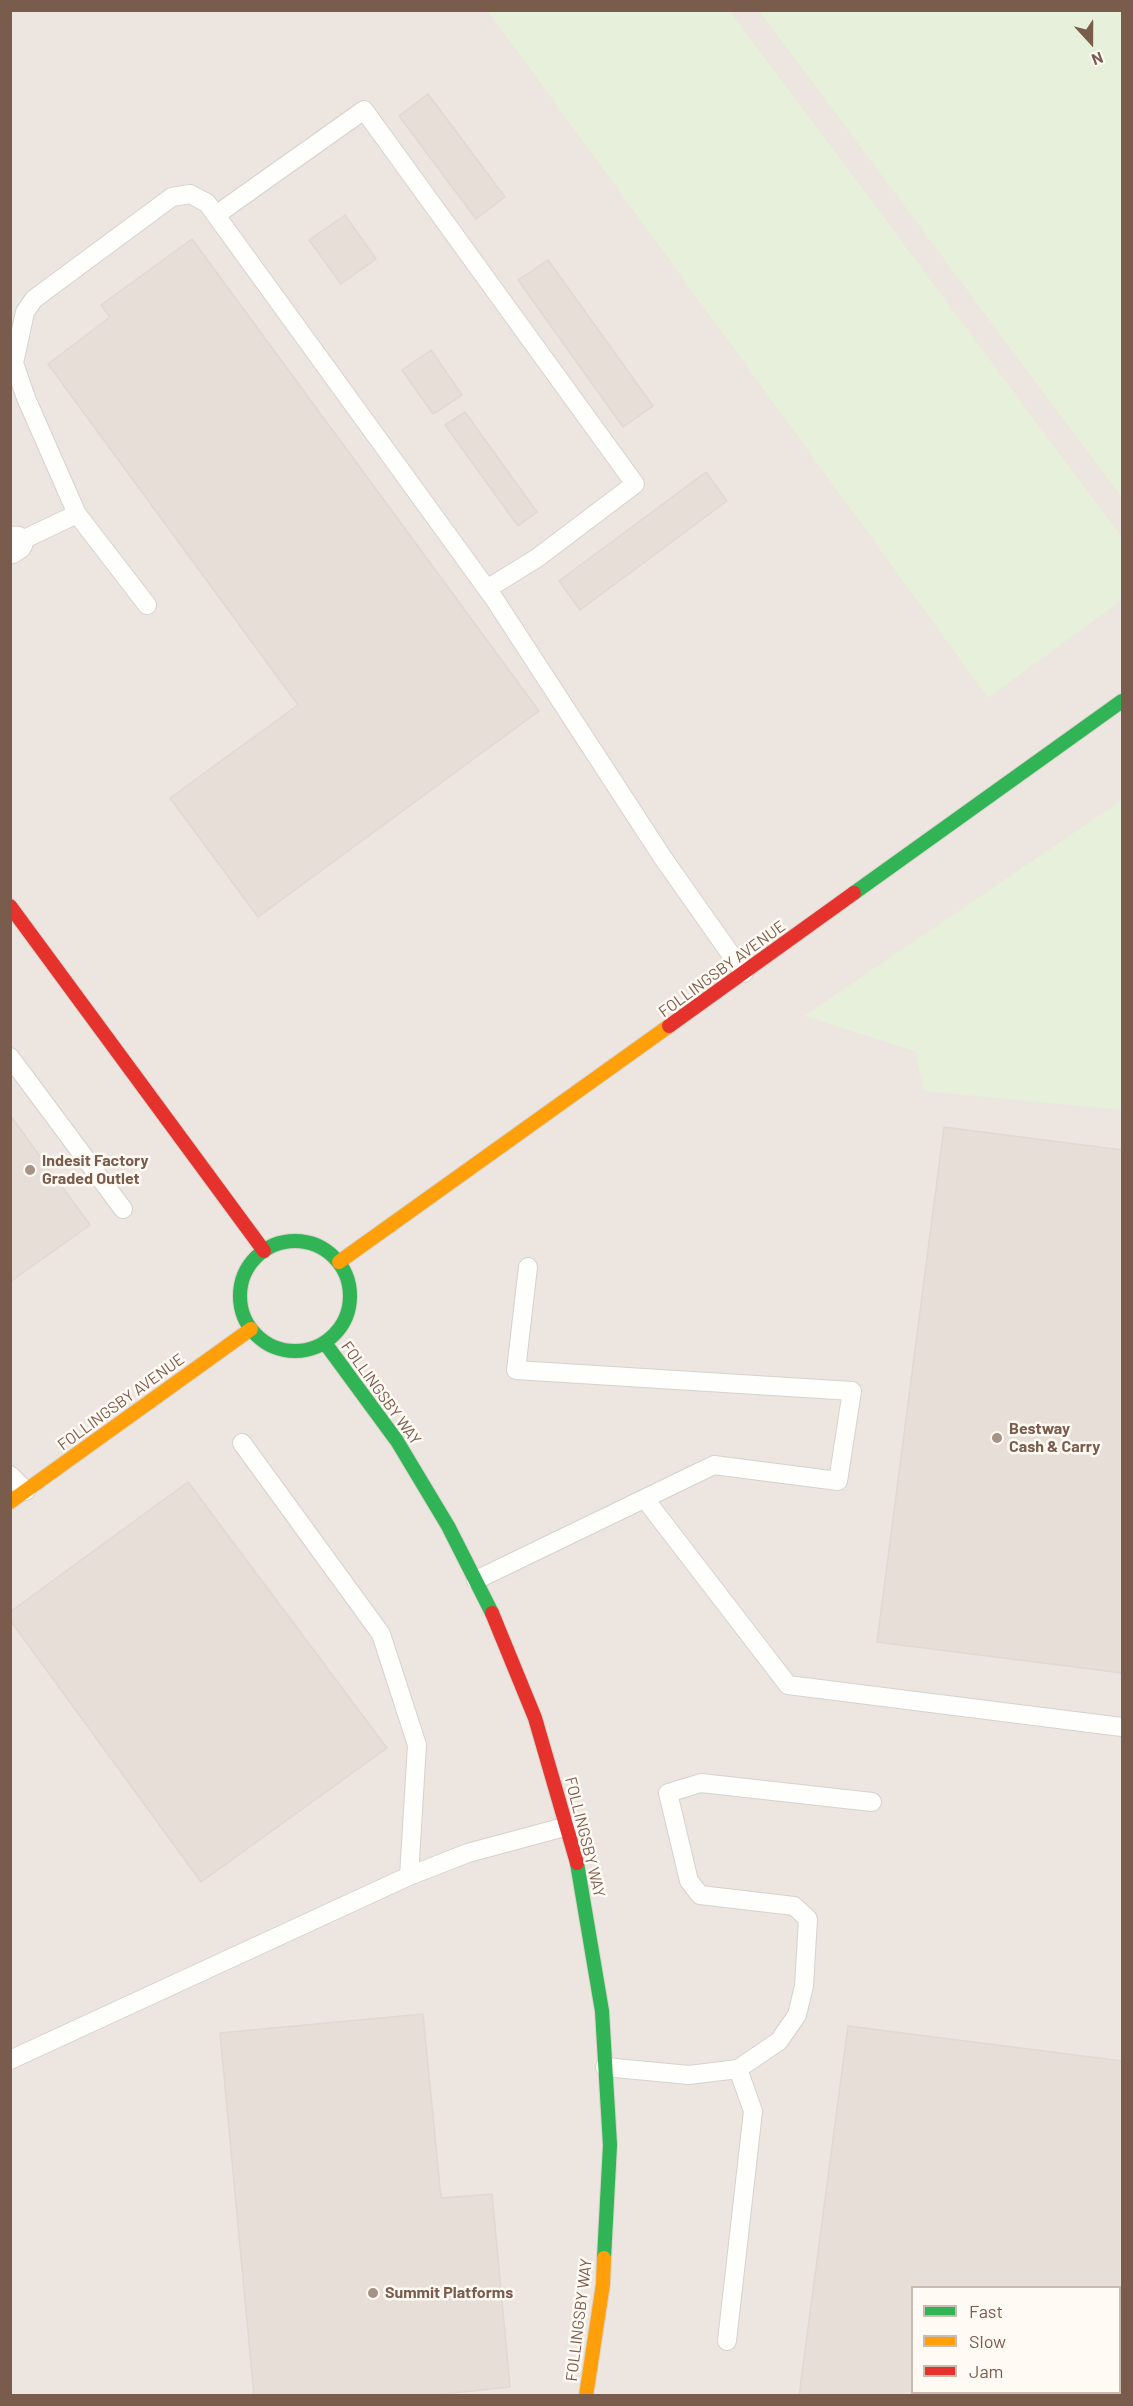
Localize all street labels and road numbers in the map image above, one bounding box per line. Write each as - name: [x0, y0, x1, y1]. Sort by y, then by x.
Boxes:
- street label: FOLLINGSBY AVENUE: [655, 917, 789, 1021]
- street label: FOLLINGSBY WAY: [337, 1337, 425, 1449]
- street label: FOLLINGSBY AVENUE: [54, 1350, 188, 1454]
- street label: FOLLINGSBY WAY: [561, 1775, 609, 1899]
- street label: FOLLINGSBY WAY: [562, 2258, 596, 2382]

